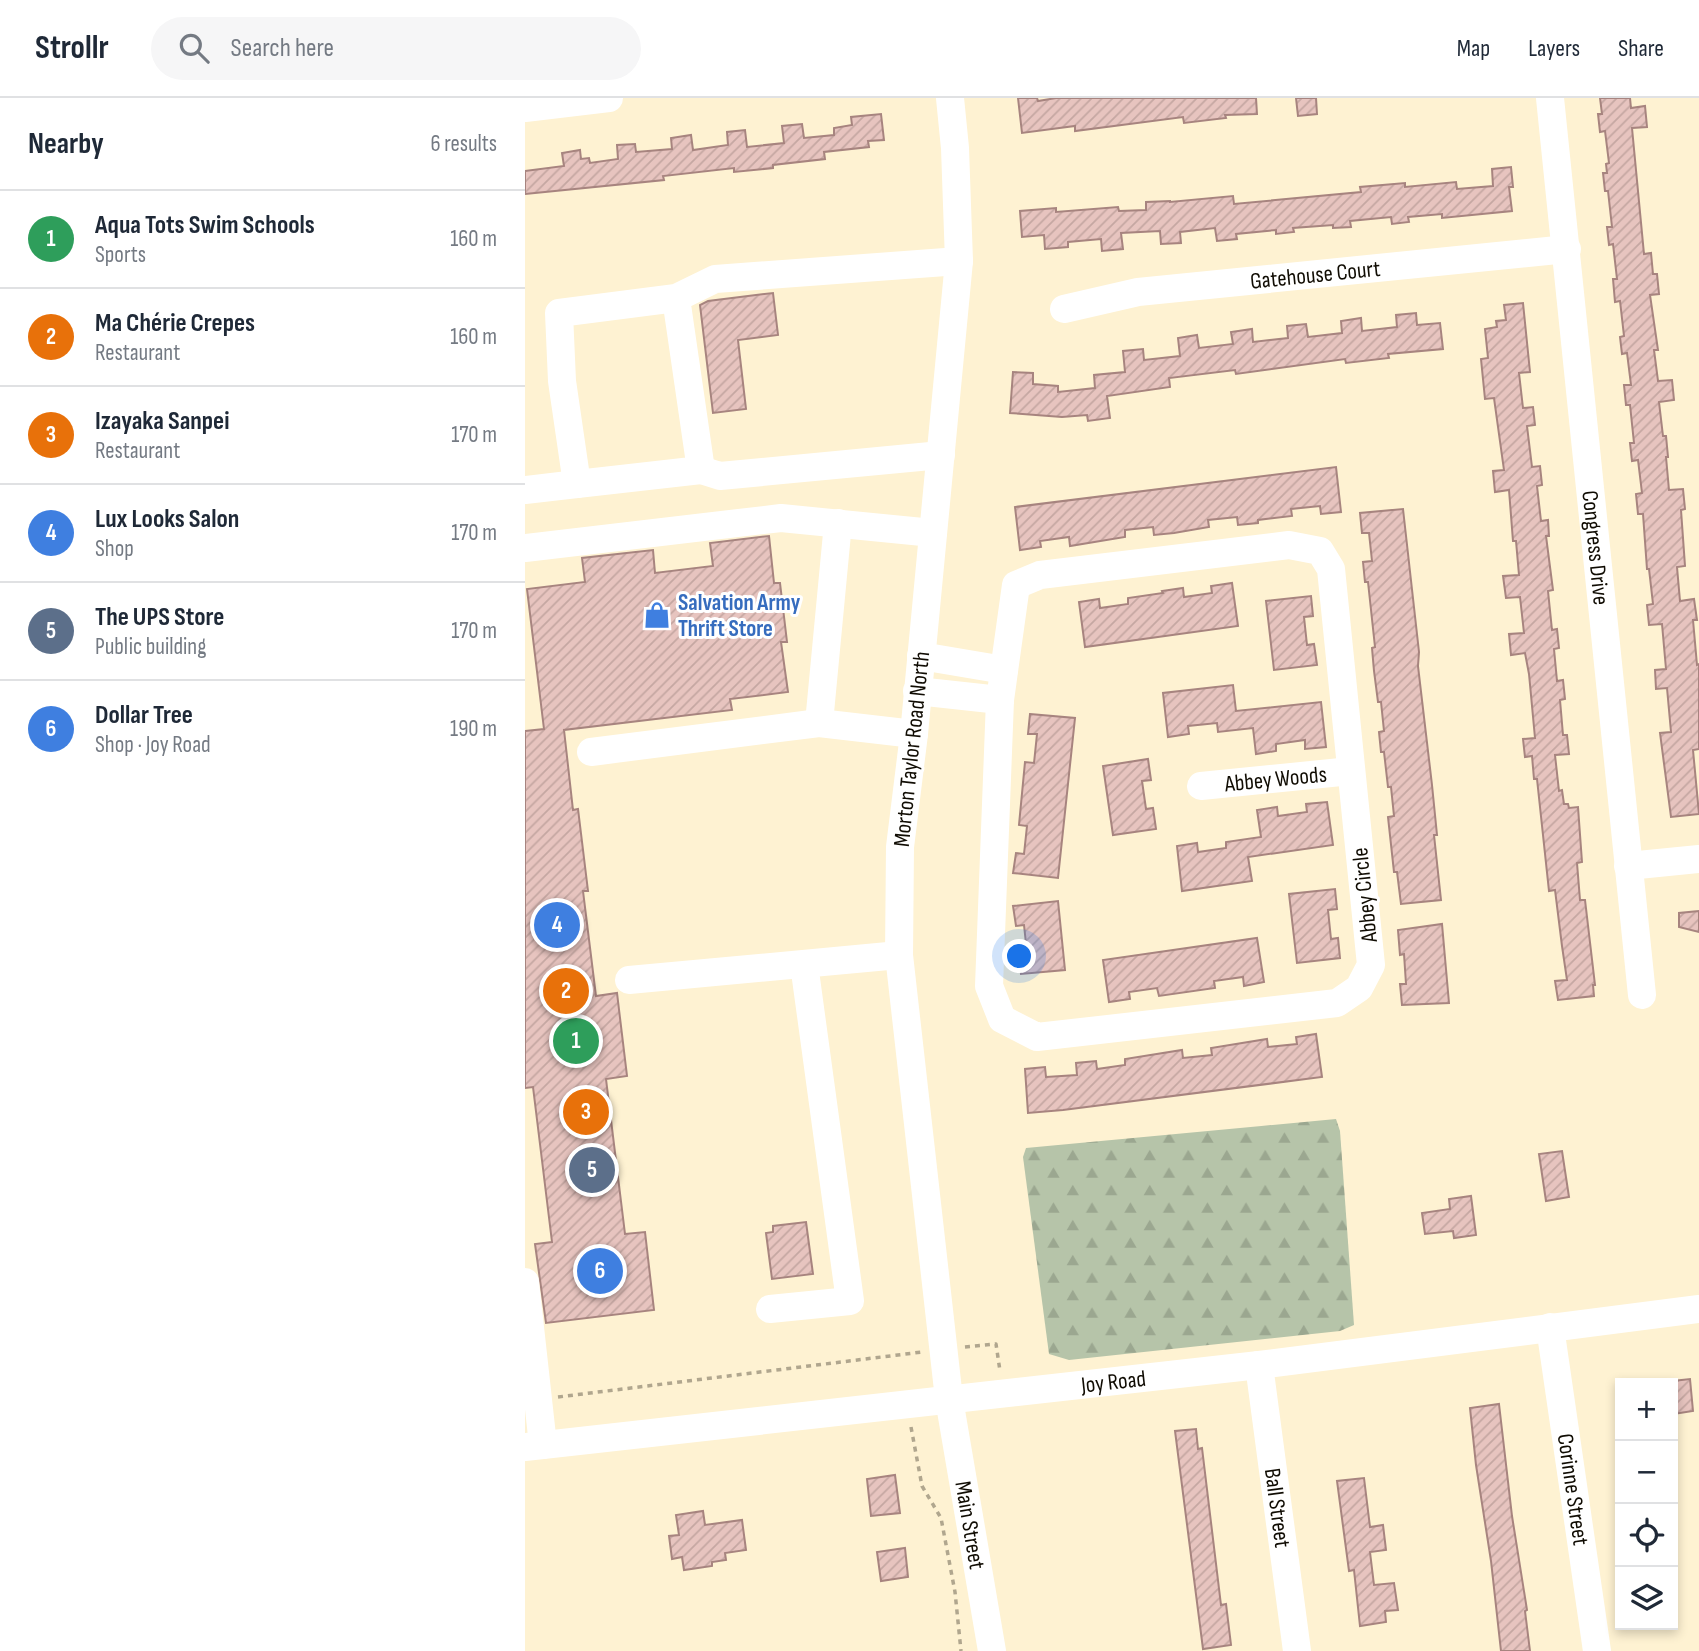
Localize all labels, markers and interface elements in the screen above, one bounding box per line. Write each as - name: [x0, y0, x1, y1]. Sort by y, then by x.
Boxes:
- search box: [151, 17, 641, 80]
- text: Strollr: [35, 28, 109, 68]
- icon: search: [175, 29, 213, 67]
- text: Search here: [231, 33, 334, 64]
- text: Map: [1457, 34, 1490, 63]
- text: Layers: [1528, 34, 1580, 63]
- text: Share: [1618, 34, 1664, 63]
- text: Nearby: [28, 126, 104, 162]
- text: 6 results: [431, 130, 497, 158]
- text: Aqua Tots Swim Schools: [95, 210, 315, 241]
- text: 1: [46, 225, 56, 253]
- text: 160 m: [450, 225, 497, 253]
- text: Sports: [95, 241, 146, 269]
- street label: Gatehouse Court: [1249, 255, 1382, 296]
- text: Ma Chérie Crepes: [95, 308, 255, 339]
- text: 2: [46, 323, 56, 351]
- text: 160 m: [450, 323, 497, 351]
- text: Restaurant: [95, 339, 180, 367]
- text: Izayaka Sanpei: [95, 406, 230, 437]
- text: 3: [46, 421, 56, 449]
- text: 170 m: [451, 421, 497, 449]
- text: Restaurant: [95, 437, 180, 465]
- street label: Congress Drive: [1575, 489, 1615, 606]
- text: Lux Looks Salon: [95, 504, 239, 535]
- text: 4: [46, 519, 56, 547]
- text: 170 m: [451, 519, 497, 547]
- text: Shop: [95, 535, 134, 563]
- place label: Salvation Army Thrift Store: [678, 589, 801, 643]
- shop icon: Salvation Army Thrift Store: [642, 600, 672, 630]
- text: The UPS Store: [95, 602, 224, 633]
- text: 5: [46, 617, 56, 645]
- text: 170 m: [451, 617, 497, 645]
- text: Public building: [95, 633, 206, 661]
- street label: Morton Taylor Road North: [888, 650, 936, 848]
- text: Dollar Tree: [95, 700, 193, 731]
- text: 6: [46, 715, 56, 743]
- text: 190 m: [450, 715, 497, 743]
- text: Shop · Joy Road: [95, 731, 211, 759]
- street label: Abbey Woods: [1222, 761, 1328, 799]
- street label: Abbey Circle: [1346, 846, 1384, 945]
- pin: 4: [534, 899, 580, 951]
- your location: [1002, 939, 1036, 973]
- pin: 2: [543, 965, 589, 1017]
- pin: 1: [553, 1015, 599, 1067]
- pin: 3: [563, 1086, 609, 1138]
- pin: 5: [569, 1144, 615, 1196]
- pin: 6: [577, 1245, 623, 1297]
- street label: Joy Road: [1079, 1365, 1147, 1400]
- map controls: [1615, 1378, 1678, 1630]
- button: +: [1615, 1378, 1678, 1441]
- street label: Corinne Street: [1551, 1432, 1594, 1547]
- button: −: [1615, 1441, 1678, 1504]
- street label: Ball Street: [1258, 1466, 1296, 1549]
- street label: Main Street: [948, 1479, 991, 1571]
- button: locate: [1615, 1504, 1678, 1567]
- button: layers: [1615, 1567, 1678, 1630]

